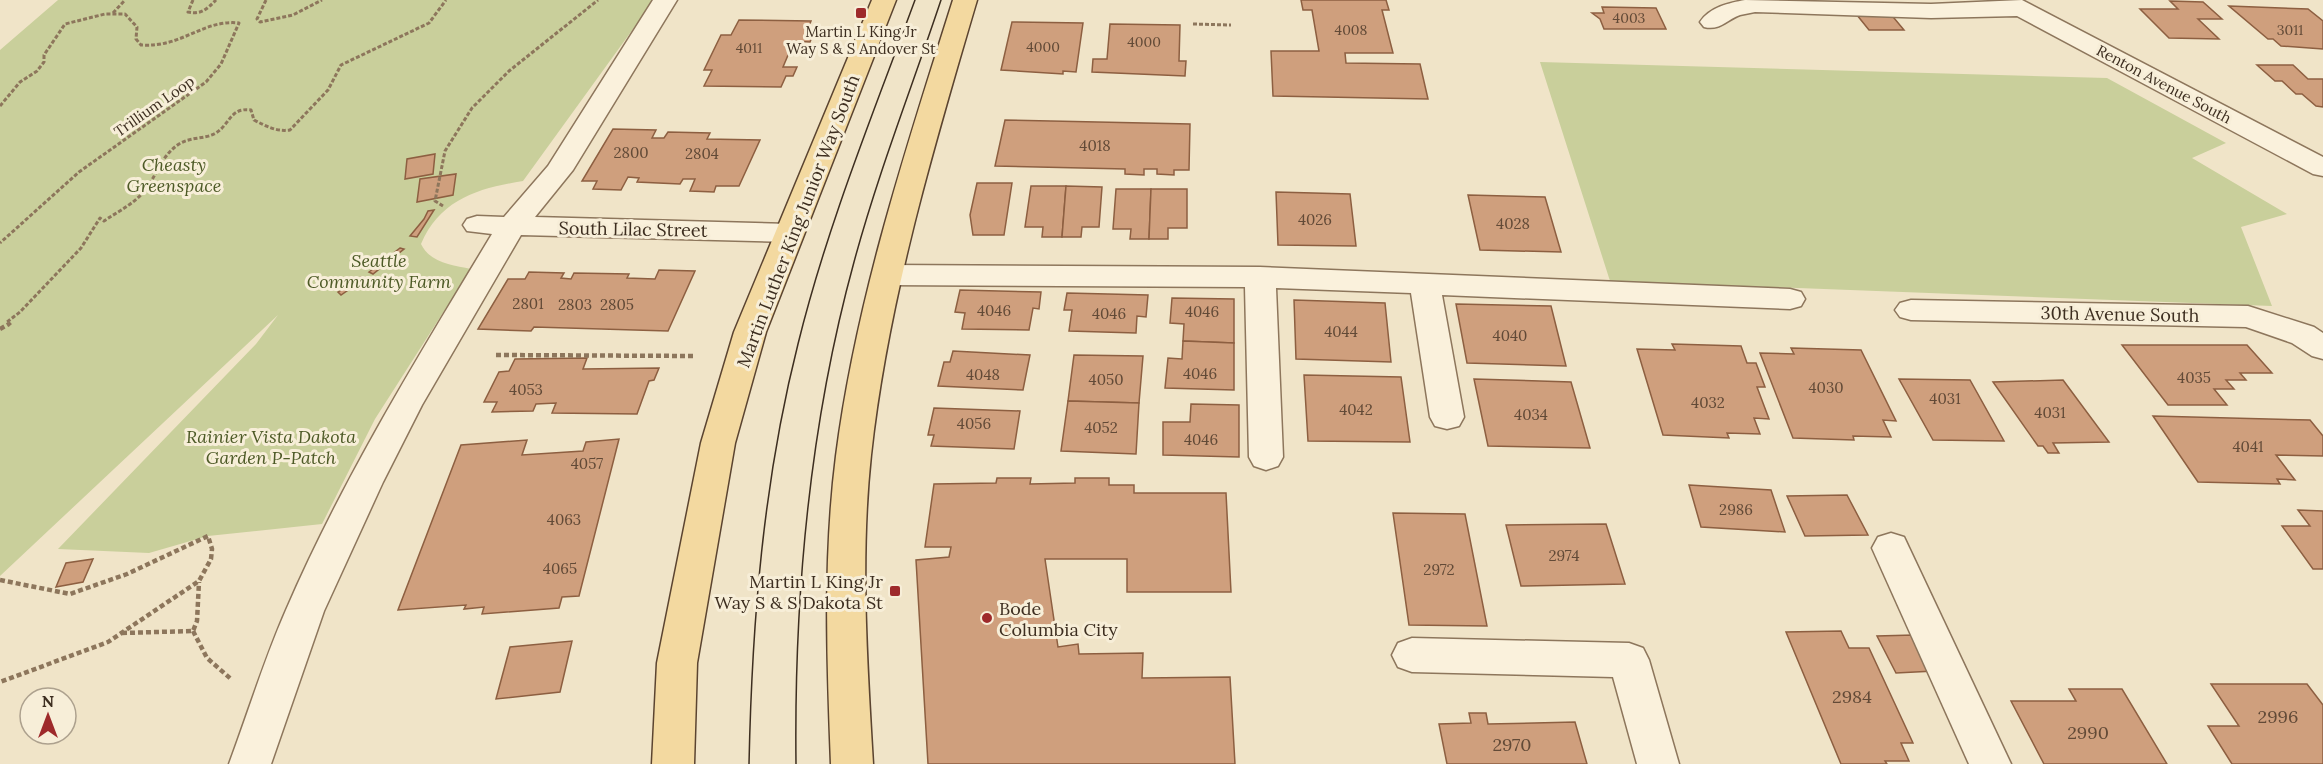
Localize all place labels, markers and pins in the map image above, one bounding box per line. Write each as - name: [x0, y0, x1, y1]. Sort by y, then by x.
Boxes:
- marker: Martin L King Jr Way S & S Andover St: [854, 6, 868, 20]
- place label: Martin L King Jr Way S & S Andover St: [786, 22, 936, 58]
- place label: Martin L King Jr Way S & S Dakota St: [715, 570, 883, 614]
- marker: Martin L King Jr Way S & S Dakota St: [888, 584, 902, 598]
- place label: Bode Columbia City: [999, 597, 1118, 641]
- marker: Bode Columbia City: [980, 611, 994, 625]

